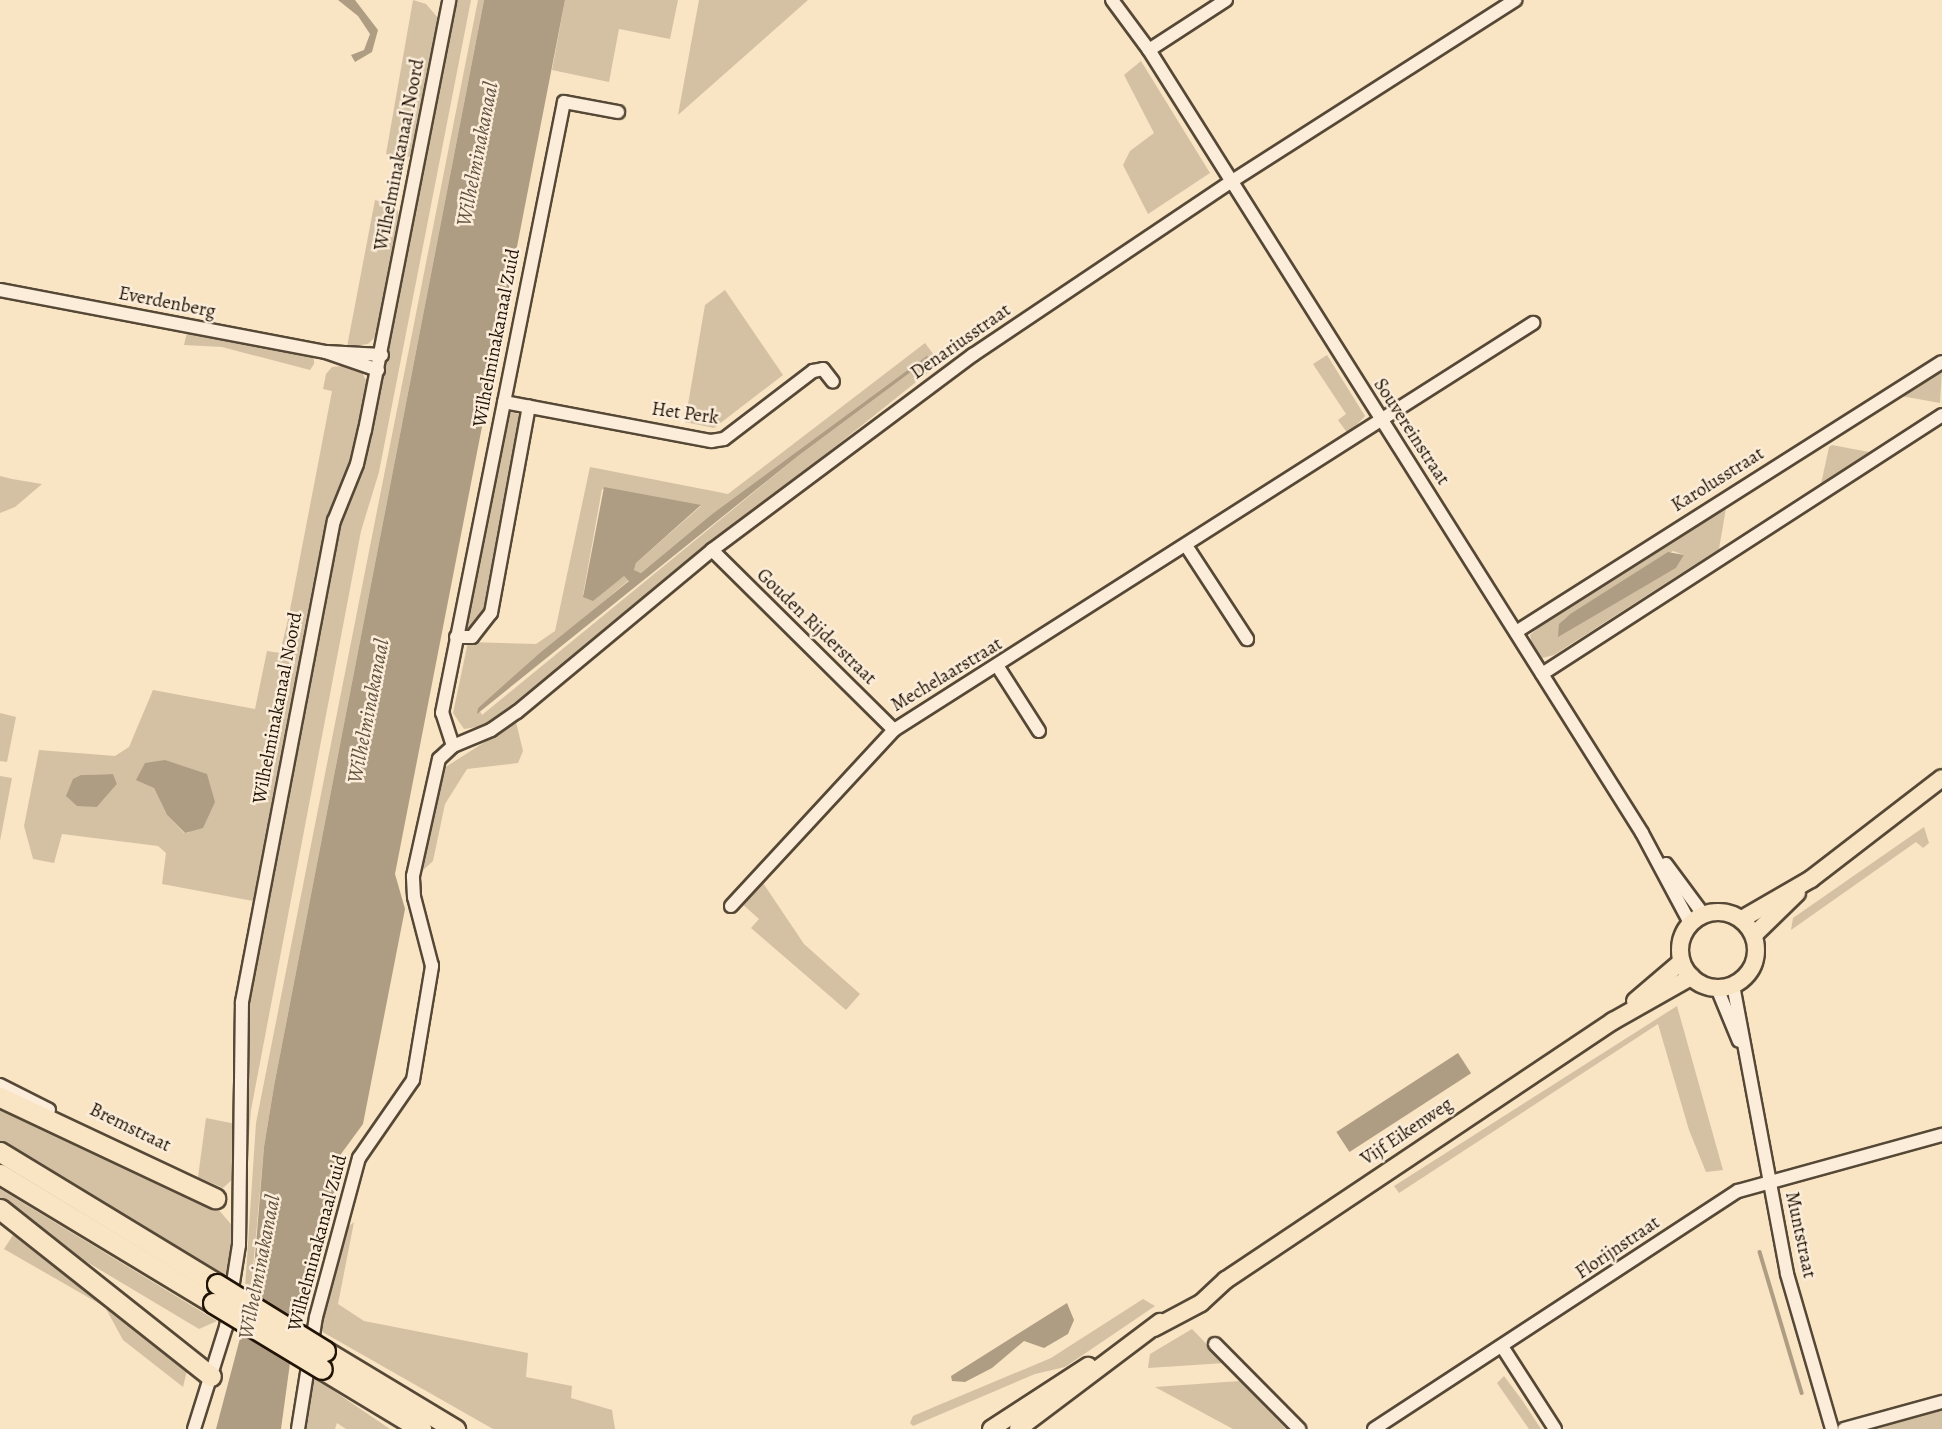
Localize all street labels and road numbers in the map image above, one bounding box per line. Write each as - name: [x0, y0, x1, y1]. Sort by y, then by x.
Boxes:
- street label: Wilhelminakanaal Noord: [370, 57, 430, 253]
- street label: Wilhelminakanaal Zuid: [468, 247, 526, 429]
- street label: Everdenberg: [116, 282, 218, 324]
- street label: Denariusstraat: [907, 299, 1015, 385]
- street label: Souvereinstraat: [1368, 374, 1454, 490]
- street label: Het Perk: [650, 398, 720, 430]
- street label: Karolusstraat: [1668, 443, 1768, 517]
- street label: Gouden Rijderstraat: [751, 564, 881, 690]
- street label: Wilhelminakanaal Noord: [248, 610, 308, 806]
- street label: Mechelaarstraat: [887, 633, 1007, 717]
- street label: Vijf Eikenweg: [1357, 1093, 1457, 1171]
- street label: Bremstraat: [86, 1099, 174, 1157]
- street label: Wilhelminakanaal Zuid: [283, 1152, 353, 1334]
- street label: Muntstraat: [1780, 1190, 1820, 1280]
- street label: Florijnstraat: [1572, 1212, 1664, 1284]

